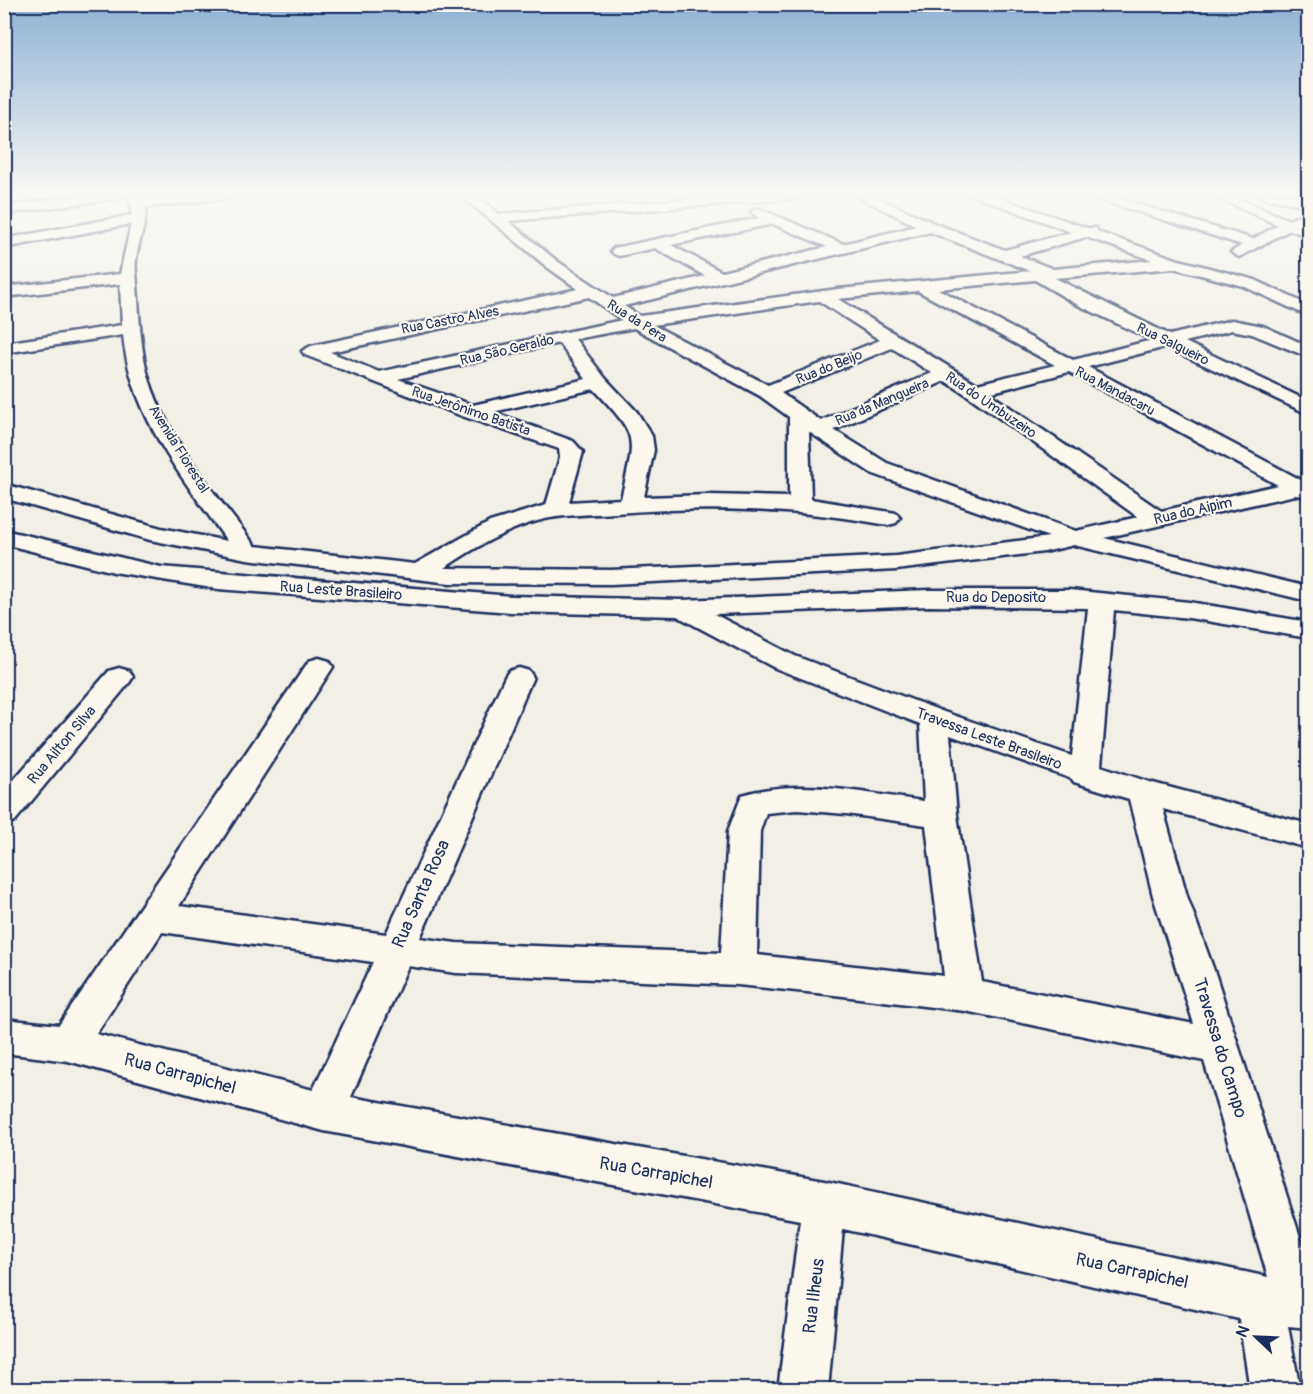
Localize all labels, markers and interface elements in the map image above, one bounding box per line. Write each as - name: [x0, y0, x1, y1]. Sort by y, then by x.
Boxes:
- street label: Rua da Pera: [604, 296, 670, 346]
- street label: Rua Castro Alves: [400, 302, 501, 338]
- street label: Rua Salgueiro: [1134, 319, 1212, 369]
- street label: Rua São Geraldo: [458, 331, 556, 369]
- street label: Rua do Beijo: [793, 346, 865, 388]
- street label: Rua Mandacaru: [1072, 363, 1158, 419]
- street label: Rua do Umbuzeiro: [942, 368, 1040, 442]
- street label: Rua da Mangueira: [833, 375, 931, 429]
- street label: Rua Jerônimo Batista: [409, 383, 533, 439]
- street label: Avenida Florestal: [145, 402, 213, 496]
- street label: Rua do Aipim: [1152, 493, 1234, 529]
- street label: Rua Leste Brasileiro: [279, 577, 403, 605]
- street label: Rua do Deposito: [946, 588, 1046, 607]
- street label: Rua Ailton Silva: [24, 702, 100, 788]
- street label: Travessa Leste Brasileiro: [913, 704, 1065, 774]
- street label: Rua Santa Rosa: [387, 836, 455, 952]
- street label: Travessa do Campo: [1188, 975, 1252, 1121]
- street label: Rua Carrapichel: [122, 1048, 238, 1100]
- street label: Rua Carrapichel: [597, 1152, 715, 1194]
- street label: Rua Carrapichel: [1073, 1248, 1191, 1294]
- street label: Rua Ilheus: [798, 1257, 830, 1335]
- north arrow: [1226, 1307, 1286, 1367]
- text: N: [1232, 1322, 1255, 1340]

